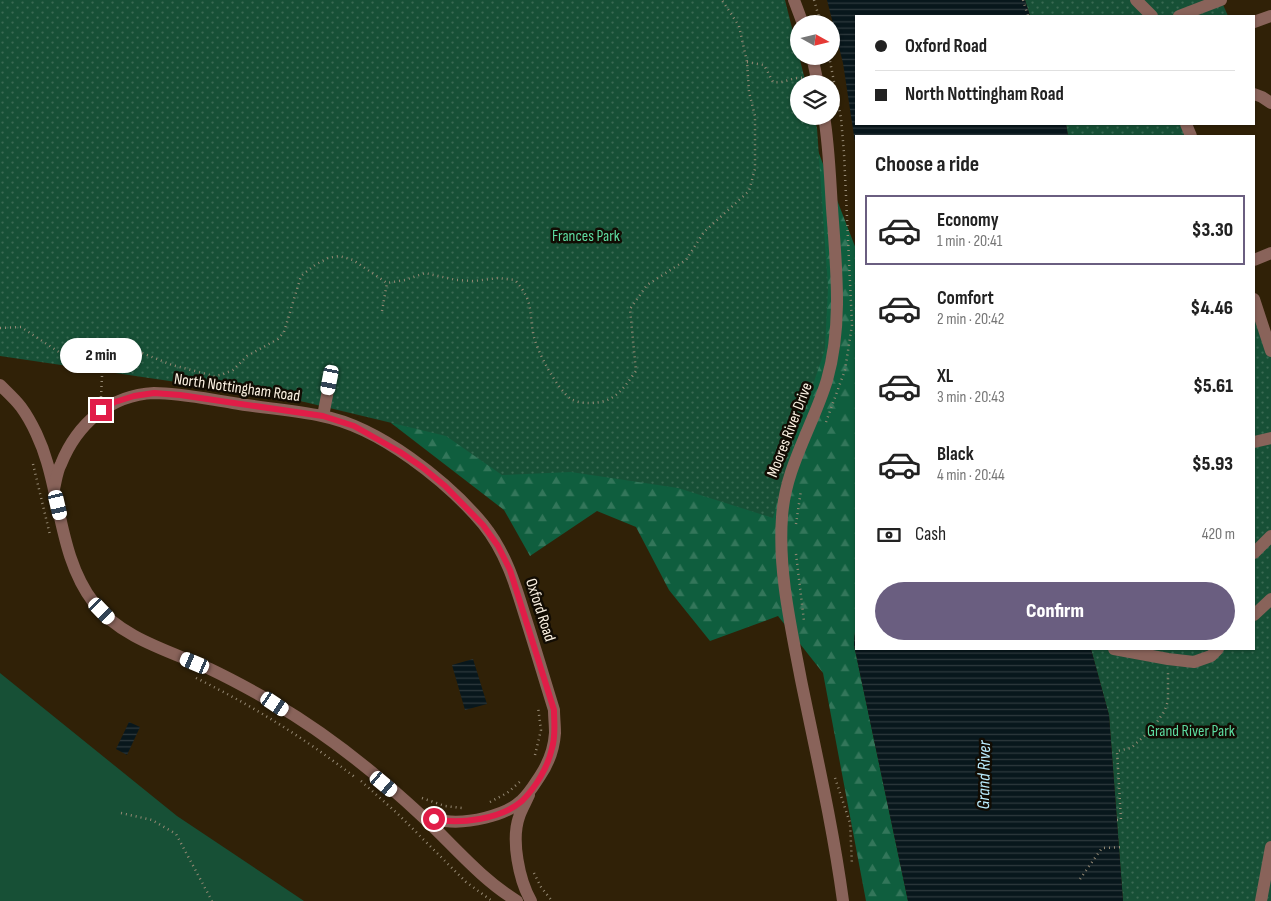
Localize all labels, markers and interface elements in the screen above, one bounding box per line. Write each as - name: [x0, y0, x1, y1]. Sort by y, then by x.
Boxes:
- north arrow: [790, 15, 840, 65]
- map controls: [790, 15, 840, 125]
- text: Oxford Road: [905, 35, 987, 58]
- button: layers: [790, 75, 840, 125]
- text: North Nottingham Road: [905, 83, 1064, 106]
- text: Choose a ride: [875, 151, 979, 178]
- icon: car: [877, 208, 922, 253]
- text: Economy: [937, 209, 999, 232]
- text: $3.30: [1192, 219, 1233, 242]
- park label: Frances Park: [552, 227, 620, 246]
- text: 1 min · 20:41: [937, 232, 1002, 251]
- icon: car: [877, 286, 922, 331]
- text: Comfort: [937, 287, 994, 310]
- text: $4.46: [1191, 297, 1233, 320]
- text: 2 min · 20:42: [937, 310, 1004, 329]
- callout: 2 min: [60, 338, 142, 372]
- text: 2 min: [85, 346, 117, 365]
- car: [319, 364, 340, 396]
- icon: car: [877, 364, 922, 409]
- text: XL: [937, 365, 953, 388]
- street label: North Nottingham Road: [173, 370, 301, 406]
- text: $5.61: [1193, 375, 1233, 398]
- street label: Moores River Drive: [763, 380, 817, 480]
- text: 3 min · 20:43: [937, 388, 1005, 407]
- route end: [90, 399, 112, 421]
- icon: car: [877, 442, 922, 487]
- text: Black: [937, 443, 974, 466]
- text: $5.93: [1192, 453, 1233, 476]
- text: 4 min · 20:44: [937, 466, 1005, 485]
- car: [47, 489, 68, 521]
- icon: cash: [875, 521, 903, 549]
- text: Cash: [915, 523, 946, 546]
- text: 420 m: [1202, 525, 1235, 544]
- street label: Oxford Road: [521, 576, 559, 644]
- button: Confirm: [875, 582, 1235, 640]
- car: [86, 595, 117, 627]
- car: [178, 650, 211, 676]
- car: [258, 689, 291, 719]
- park label: Grand River Park: [1147, 722, 1235, 741]
- water label: Grand River: [973, 739, 995, 810]
- car: [367, 769, 400, 799]
- route start: [423, 808, 445, 830]

